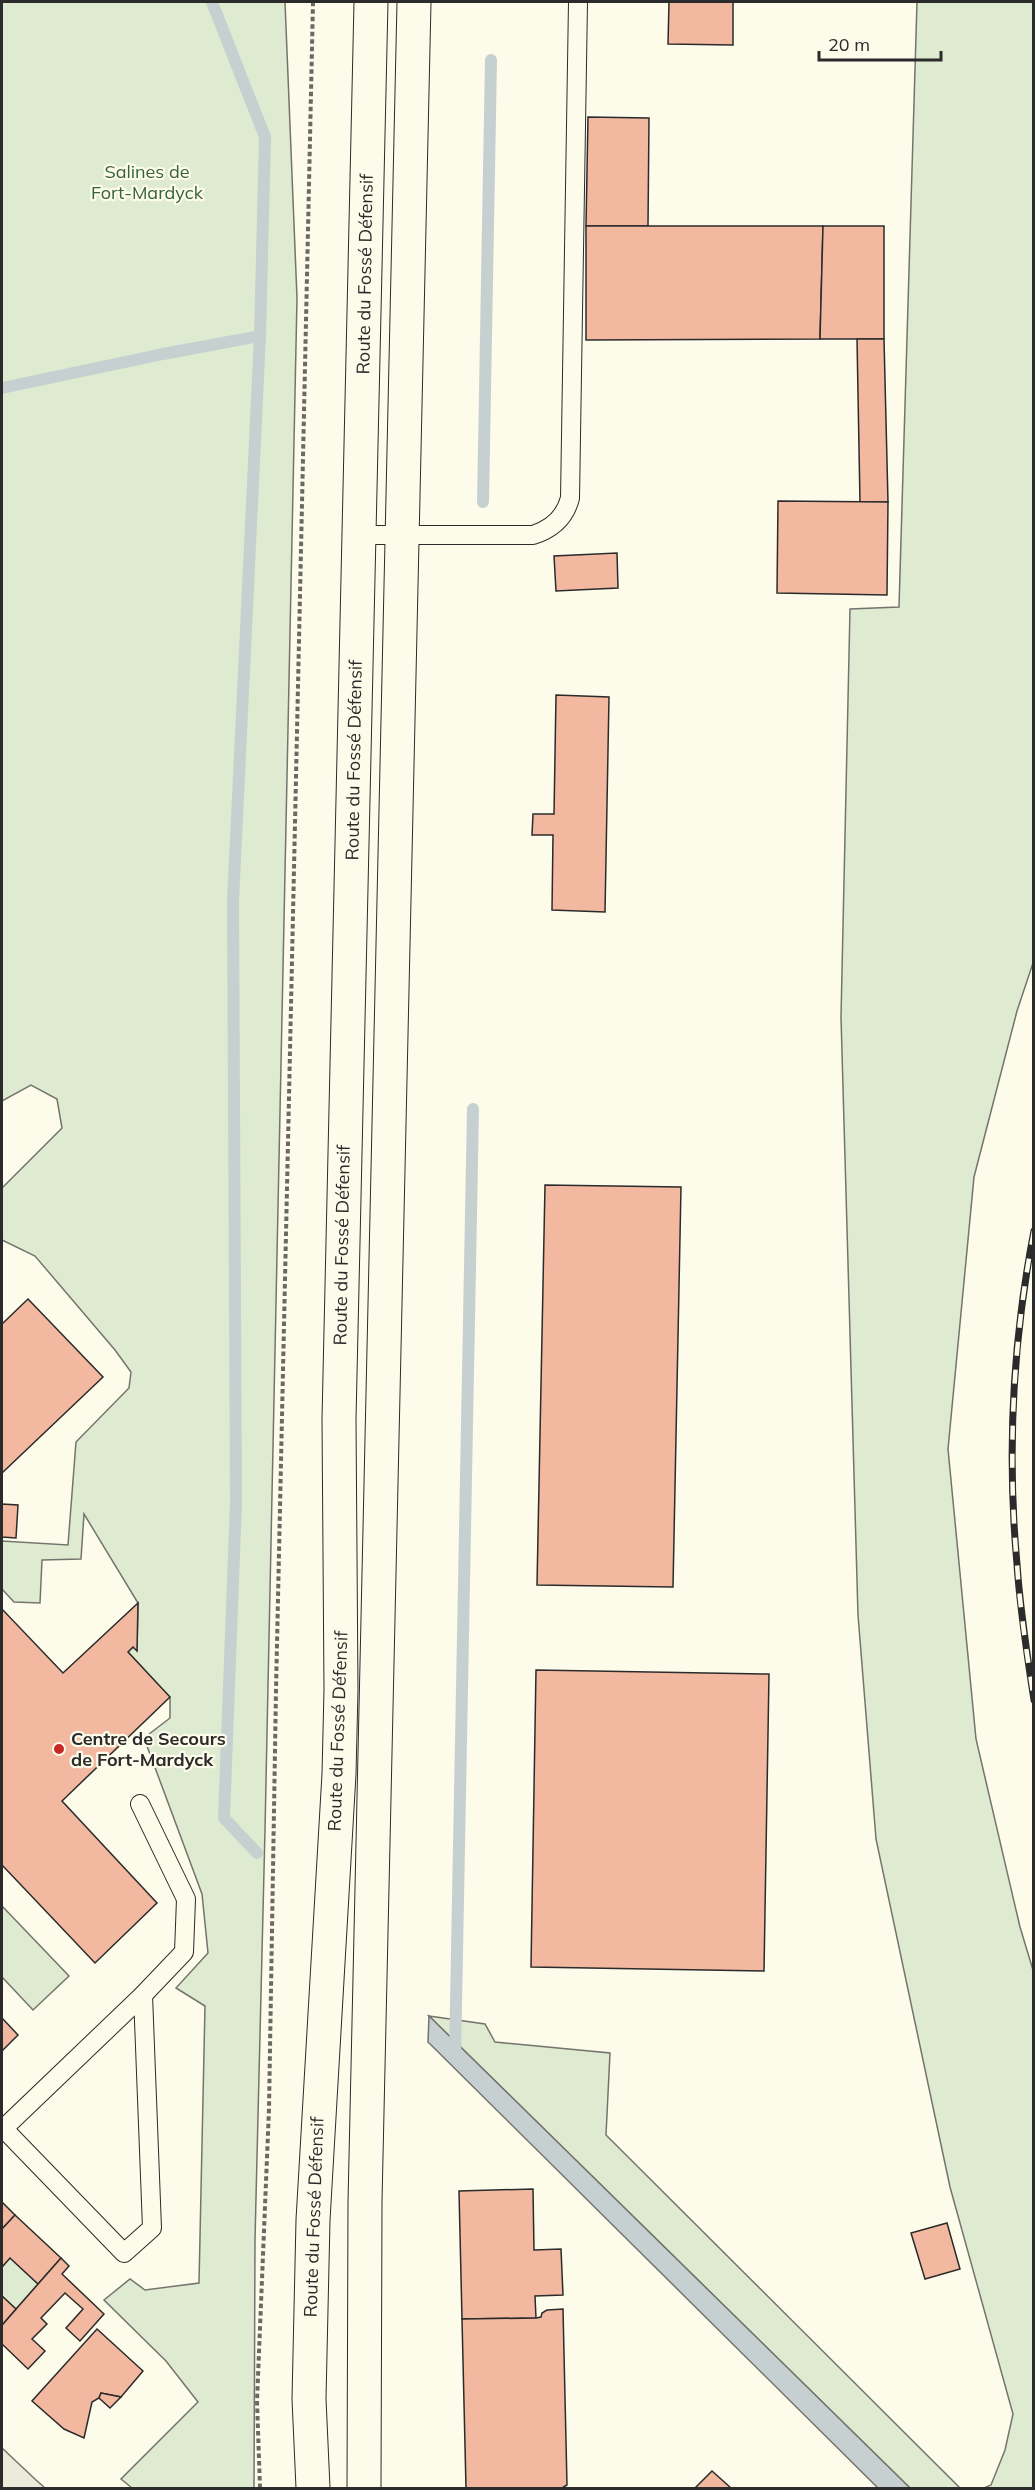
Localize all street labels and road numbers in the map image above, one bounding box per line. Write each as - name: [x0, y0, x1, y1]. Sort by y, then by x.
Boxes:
- street label: Route du Fossé Défensif: [351, 173, 378, 374]
- street label: Route du Fossé Défensif: [340, 659, 367, 860]
- street label: Route du Fossé Défensif: [328, 1144, 355, 1345]
- street label: Route du Fossé Défensif: [323, 1629, 353, 1832]
- street label: Route du Fossé Défensif: [299, 2115, 329, 2318]

